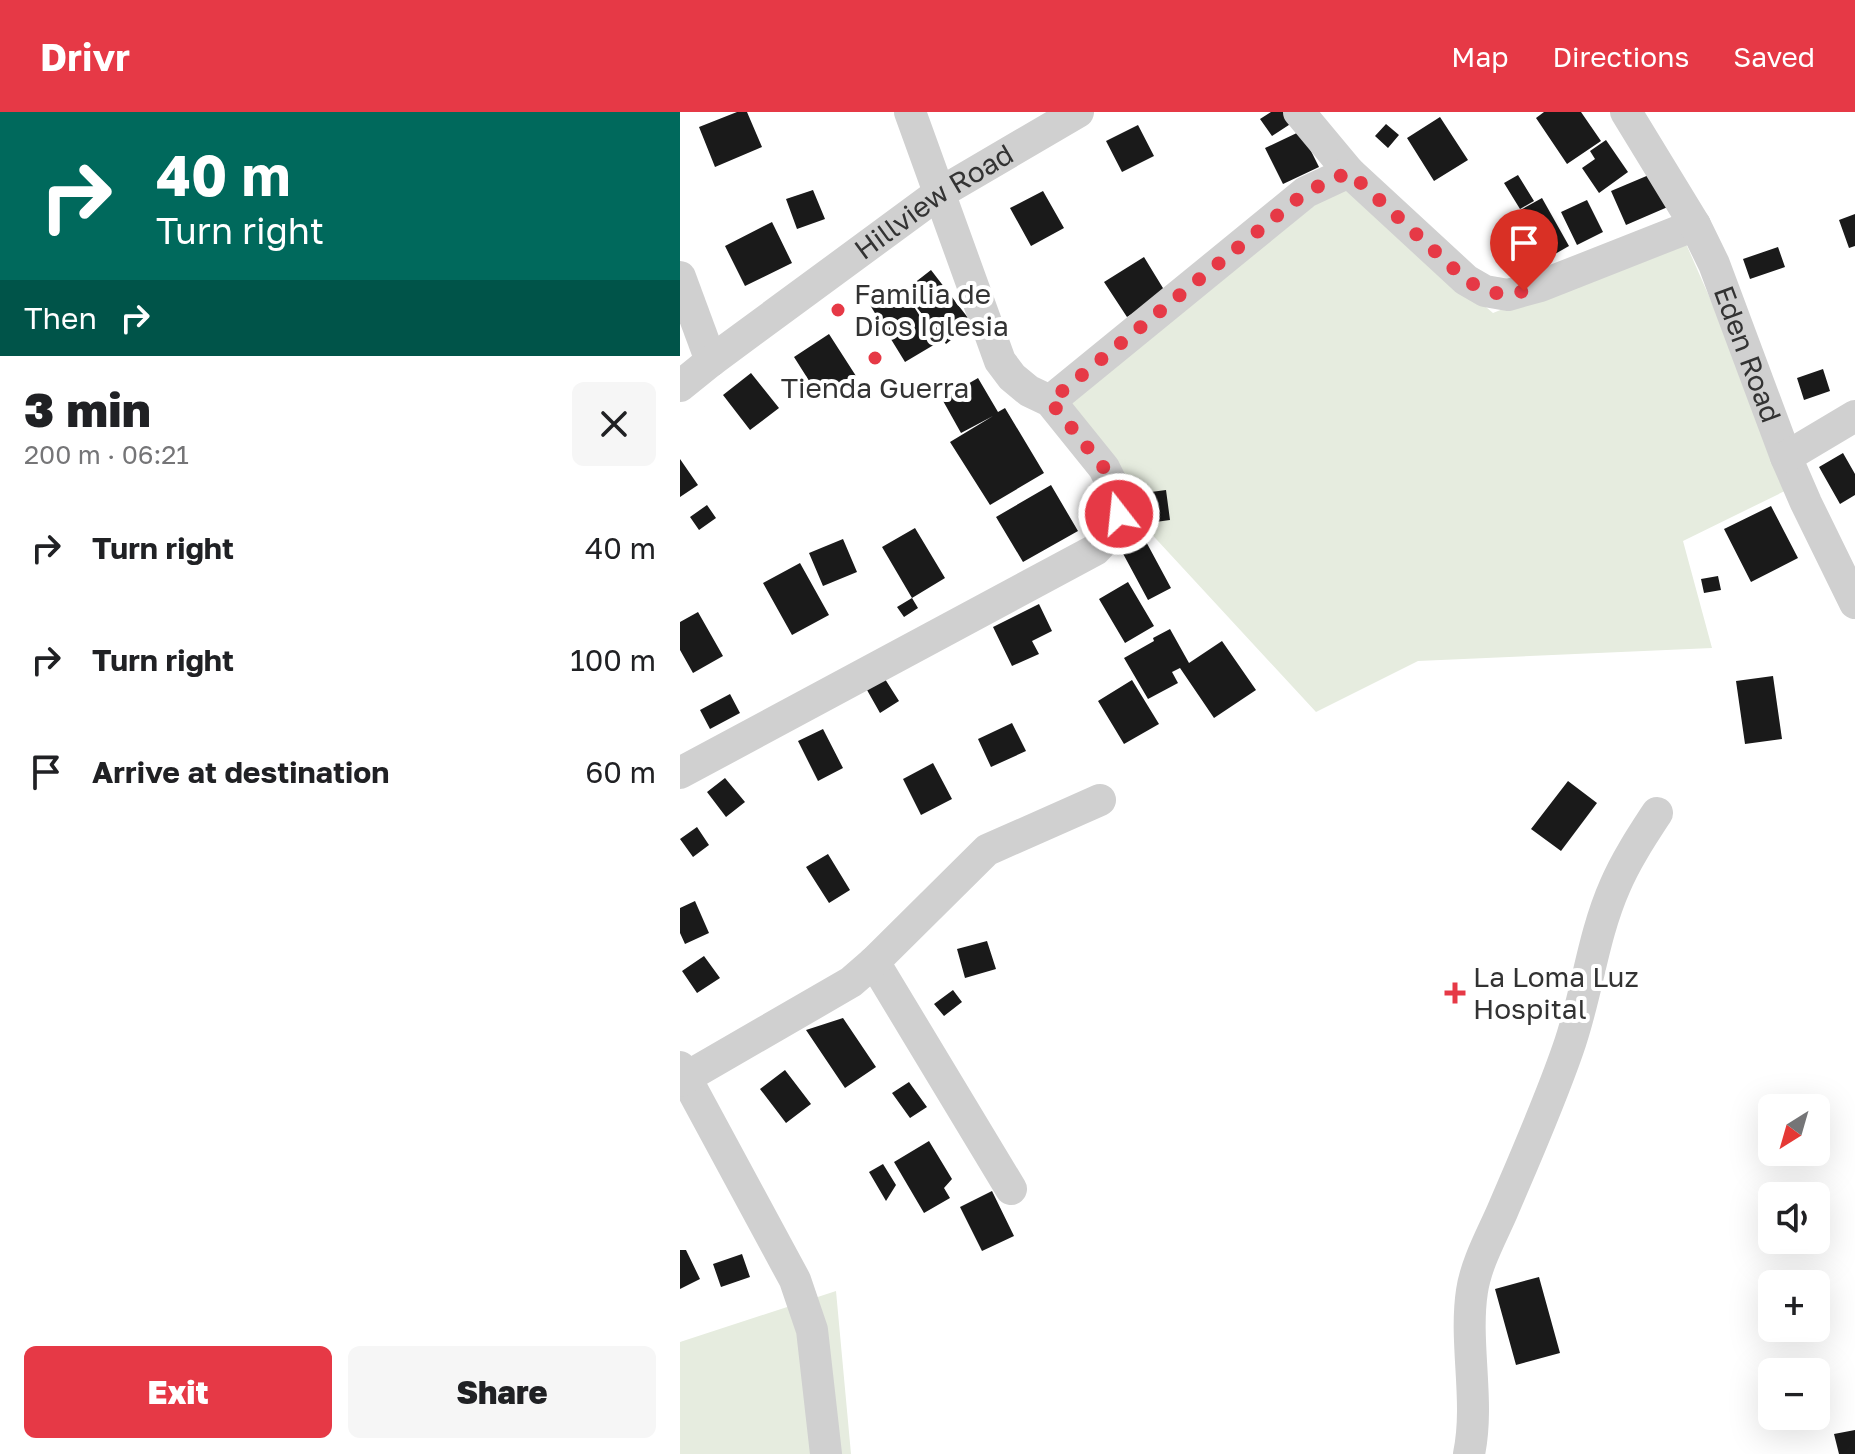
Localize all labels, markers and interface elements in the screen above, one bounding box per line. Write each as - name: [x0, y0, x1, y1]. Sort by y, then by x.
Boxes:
- text: Drivr: [40, 34, 130, 79]
- text: Map: [1451, 40, 1508, 73]
- text: Directions: [1552, 40, 1689, 73]
- text: Saved: [1733, 40, 1815, 73]
- street label: Hillview Road: [848, 137, 1019, 266]
- text: 40 m: [156, 141, 290, 208]
- icon: right: [24, 144, 128, 248]
- text: Turn right: [156, 209, 324, 252]
- pin: [1490, 209, 1558, 291]
- icon: arrive: [1502, 221, 1546, 265]
- place label: Familia de Dios Iglesia: [854, 277, 1009, 342]
- street label: Eden Road: [1708, 281, 1789, 427]
- icon: right: [113, 296, 157, 340]
- text: Then: [24, 300, 97, 336]
- marker: Familia de Dios Iglesia: [829, 301, 847, 319]
- marker: Tienda Guerra: [866, 349, 884, 367]
- place label: Tienda Guerra: [781, 371, 969, 404]
- text: 3 min: [24, 380, 151, 438]
- button: close: [572, 382, 656, 466]
- text: 200 m · 06:21: [24, 439, 189, 470]
- position arrow: [1077, 472, 1161, 556]
- icon: right: [24, 526, 68, 570]
- text: Turn right: [92, 530, 234, 566]
- text: 40 m: [585, 530, 656, 566]
- icon: right: [24, 638, 68, 682]
- text: Turn right: [92, 642, 234, 678]
- text: 100 m: [570, 642, 656, 678]
- icon: arrive: [24, 750, 68, 794]
- text: Arrive at destination: [92, 754, 389, 790]
- text: 60 m: [585, 754, 656, 790]
- place label: La Loma Luz Hospital: [1473, 960, 1639, 1025]
- marker: La Loma Luz Hospital: [1444, 982, 1466, 1004]
- north arrow: [1758, 1094, 1830, 1166]
- map controls: [1758, 1094, 1830, 1430]
- button: sound: [1758, 1182, 1830, 1254]
- button: +: [1758, 1270, 1830, 1342]
- button: Exit: [24, 1346, 332, 1438]
- button: Share: [348, 1346, 656, 1438]
- button: −: [1758, 1358, 1830, 1430]

